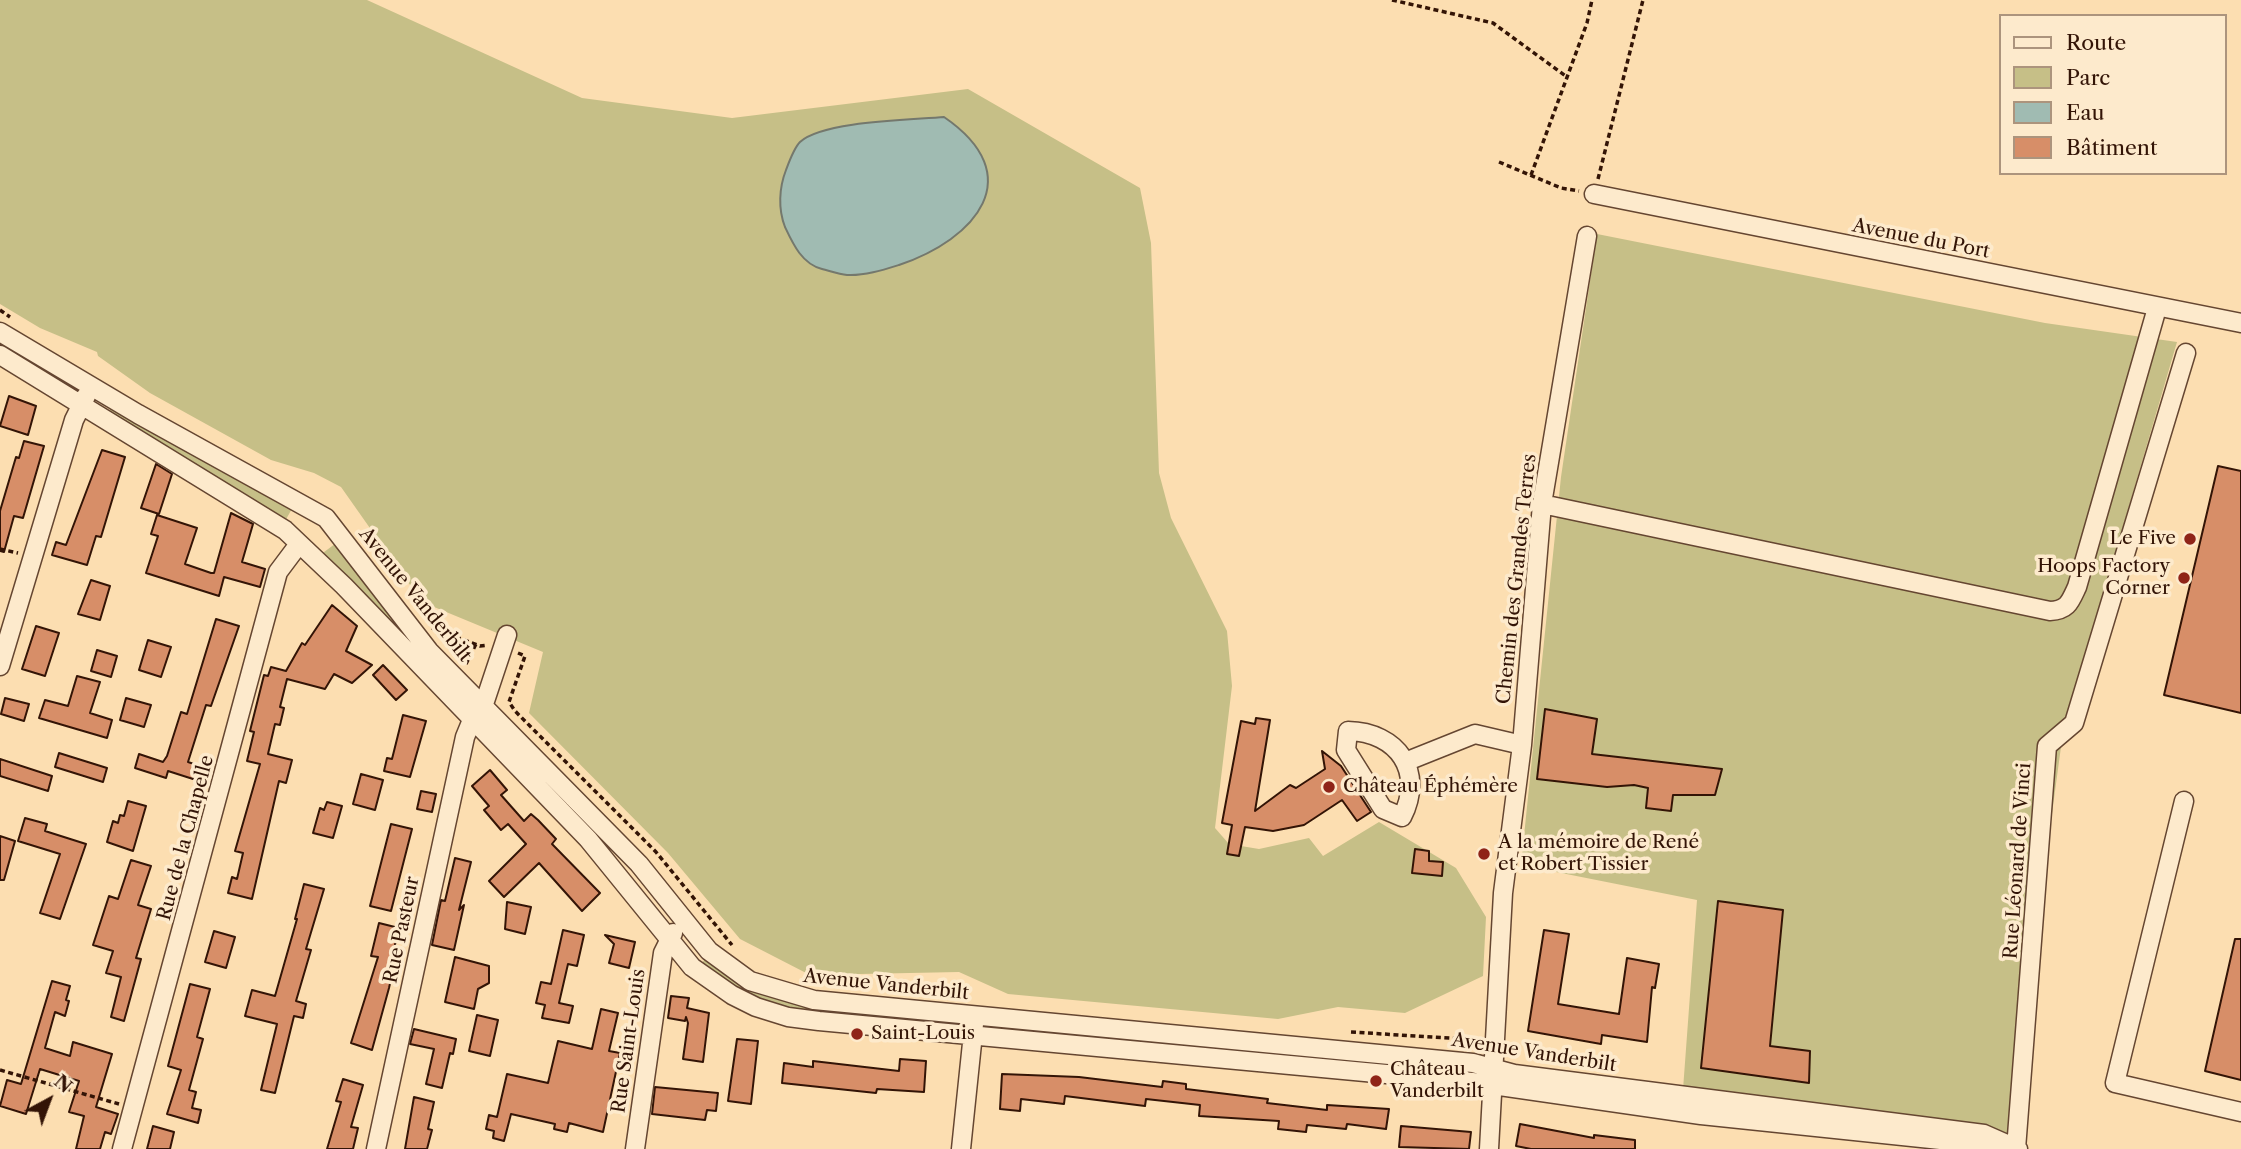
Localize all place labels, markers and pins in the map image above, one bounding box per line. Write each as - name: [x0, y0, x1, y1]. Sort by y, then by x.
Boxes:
- place label: Le Five: [2110, 528, 2176, 550]
- marker: Le Five: [2182, 531, 2198, 547]
- place label: Hoops Factory Corner: [2037, 556, 2170, 600]
- marker: Hoops Factory Corner: [2176, 570, 2192, 586]
- place label: Château Éphémère: [1343, 776, 1518, 798]
- marker: Château Éphémère: [1321, 779, 1337, 795]
- place label: A la mémoire de René et Robert Tissier: [1498, 832, 1699, 876]
- marker: A la mémoire de René et Robert Tissier: [1476, 846, 1492, 862]
- place label: Saint-Louis: [871, 1023, 975, 1045]
- marker: Saint-Louis: [849, 1026, 865, 1042]
- place label: Château Vanderbilt: [1390, 1059, 1484, 1103]
- marker: Château Vanderbilt: [1368, 1073, 1384, 1089]

